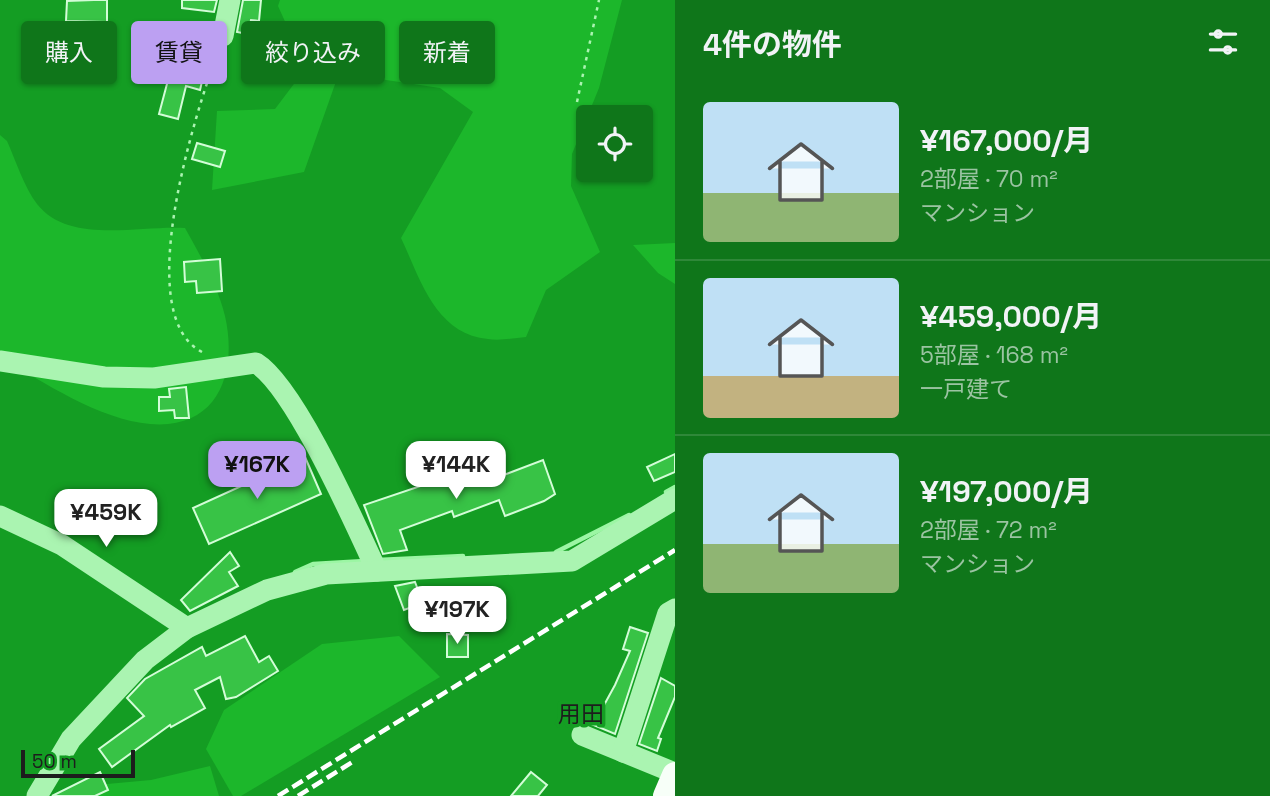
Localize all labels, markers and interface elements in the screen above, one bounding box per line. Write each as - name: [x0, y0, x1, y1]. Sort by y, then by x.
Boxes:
- chip: 購入: [21, 21, 117, 84]
- chip: 賃貸: [131, 21, 227, 84]
- chip: 絞り込み: [241, 21, 385, 84]
- chip: 新着: [399, 21, 495, 84]
- icon: filters: [1204, 23, 1242, 61]
- text: 4件の物件: [703, 25, 842, 64]
- map controls: [576, 105, 653, 182]
- button: locate: [576, 105, 653, 182]
- text: ¥167,000/月: [920, 121, 1093, 160]
- icon: home: [759, 130, 843, 214]
- text: 2部屋 · 70 m²: [920, 164, 1058, 194]
- text: マンション: [920, 198, 1035, 228]
- text: ¥459,000/月: [920, 297, 1102, 336]
- icon: home: [759, 306, 843, 390]
- text: 5部屋 · 168 m²: [920, 340, 1068, 370]
- text: 一戸建て: [920, 374, 1012, 404]
- pin: ¥167K: [208, 442, 306, 501]
- pin: ¥144K: [407, 442, 505, 501]
- text: ¥167K: [224, 449, 290, 479]
- text: ¥144K: [422, 449, 490, 479]
- text: ¥197,000/月: [920, 472, 1093, 511]
- icon: home: [759, 481, 843, 565]
- pin: ¥459K: [57, 490, 155, 549]
- text: ¥459K: [70, 497, 142, 527]
- text: 2部屋 · 72 m²: [920, 515, 1057, 545]
- text: マンション: [920, 549, 1035, 579]
- pin: ¥197K: [408, 586, 506, 646]
- text: ¥197K: [424, 594, 490, 624]
- district label: 用田: [558, 699, 604, 729]
- scale bar: [21, 747, 135, 779]
- text: 50 m: [32, 749, 77, 774]

